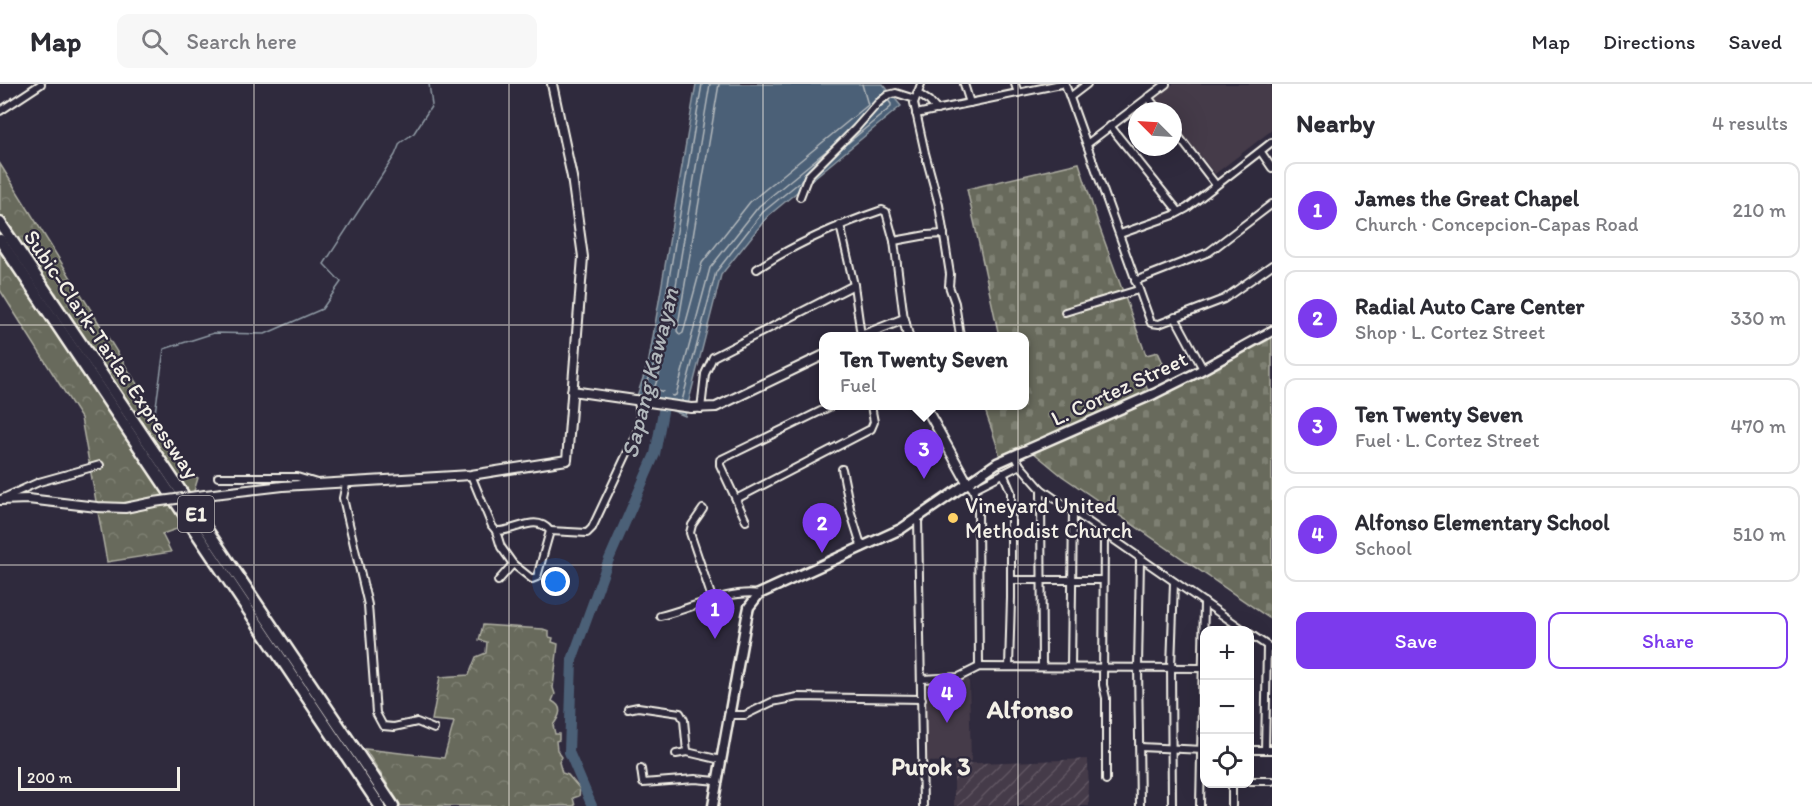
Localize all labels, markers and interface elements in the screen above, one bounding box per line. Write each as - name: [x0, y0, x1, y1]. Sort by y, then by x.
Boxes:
- search box: [117, 14, 537, 68]
- text: Map: [30, 24, 81, 58]
- icon: search: [138, 25, 171, 58]
- text: Search here: [186, 28, 297, 55]
- text: Map: [1532, 29, 1570, 54]
- text: Directions: [1603, 29, 1695, 54]
- text: Saved: [1728, 29, 1782, 54]
- north arrow: [1128, 102, 1182, 156]
- text: Nearby: [1296, 107, 1375, 139]
- text: 4 results: [1712, 111, 1788, 135]
- text: James the Great Chapel: [1355, 185, 1579, 212]
- text: 1: [1313, 198, 1322, 222]
- text: 210 m: [1733, 198, 1786, 222]
- text: Church · Concepcion-Capas Road: [1355, 212, 1638, 236]
- street label: Subic-Clark-Tarlac Expressway: [18, 224, 206, 485]
- water label: Sapang Kawayan: [614, 284, 685, 461]
- text: Radial Auto Care Center: [1355, 293, 1584, 320]
- text: 2: [1312, 306, 1323, 330]
- text: 330 m: [1731, 306, 1786, 330]
- text: Shop · L. Cortez Street: [1355, 320, 1545, 344]
- popup: [819, 332, 1029, 410]
- street label: L. Cortez Street: [1047, 345, 1192, 432]
- text: Ten Twenty Seven: [840, 346, 1008, 373]
- text: Fuel: [840, 373, 876, 397]
- text: Ten Twenty Seven: [1355, 401, 1523, 428]
- text: 3: [1312, 414, 1323, 438]
- text: 470 m: [1730, 414, 1786, 438]
- text: Fuel · L. Cortez Street: [1355, 428, 1539, 452]
- pin: 3: [904, 430, 944, 479]
- place label: Vineyard United Methodist Church: [965, 492, 1133, 544]
- road number: E1: [178, 496, 214, 532]
- pin: 2: [802, 504, 842, 553]
- text: Alfonso Elementary School: [1355, 509, 1609, 536]
- marker: Vineyard United Methodist Church: [946, 511, 960, 525]
- text: 4: [1311, 522, 1324, 546]
- text: 510 m: [1733, 522, 1786, 546]
- text: School: [1355, 536, 1412, 560]
- your location: [541, 567, 570, 596]
- pin: 1: [696, 590, 734, 639]
- button: Save: [1296, 612, 1536, 669]
- button: Share: [1548, 612, 1788, 669]
- map controls: [1200, 626, 1254, 788]
- button: +: [1200, 626, 1254, 680]
- pin: 4: [928, 674, 966, 723]
- button: −: [1200, 680, 1254, 734]
- district label: Alfonso: [986, 693, 1073, 725]
- button: locate: [1200, 734, 1254, 788]
- district label: Purok 3: [891, 752, 971, 781]
- scale bar: [18, 764, 180, 792]
- text: 200 m: [27, 768, 72, 787]

